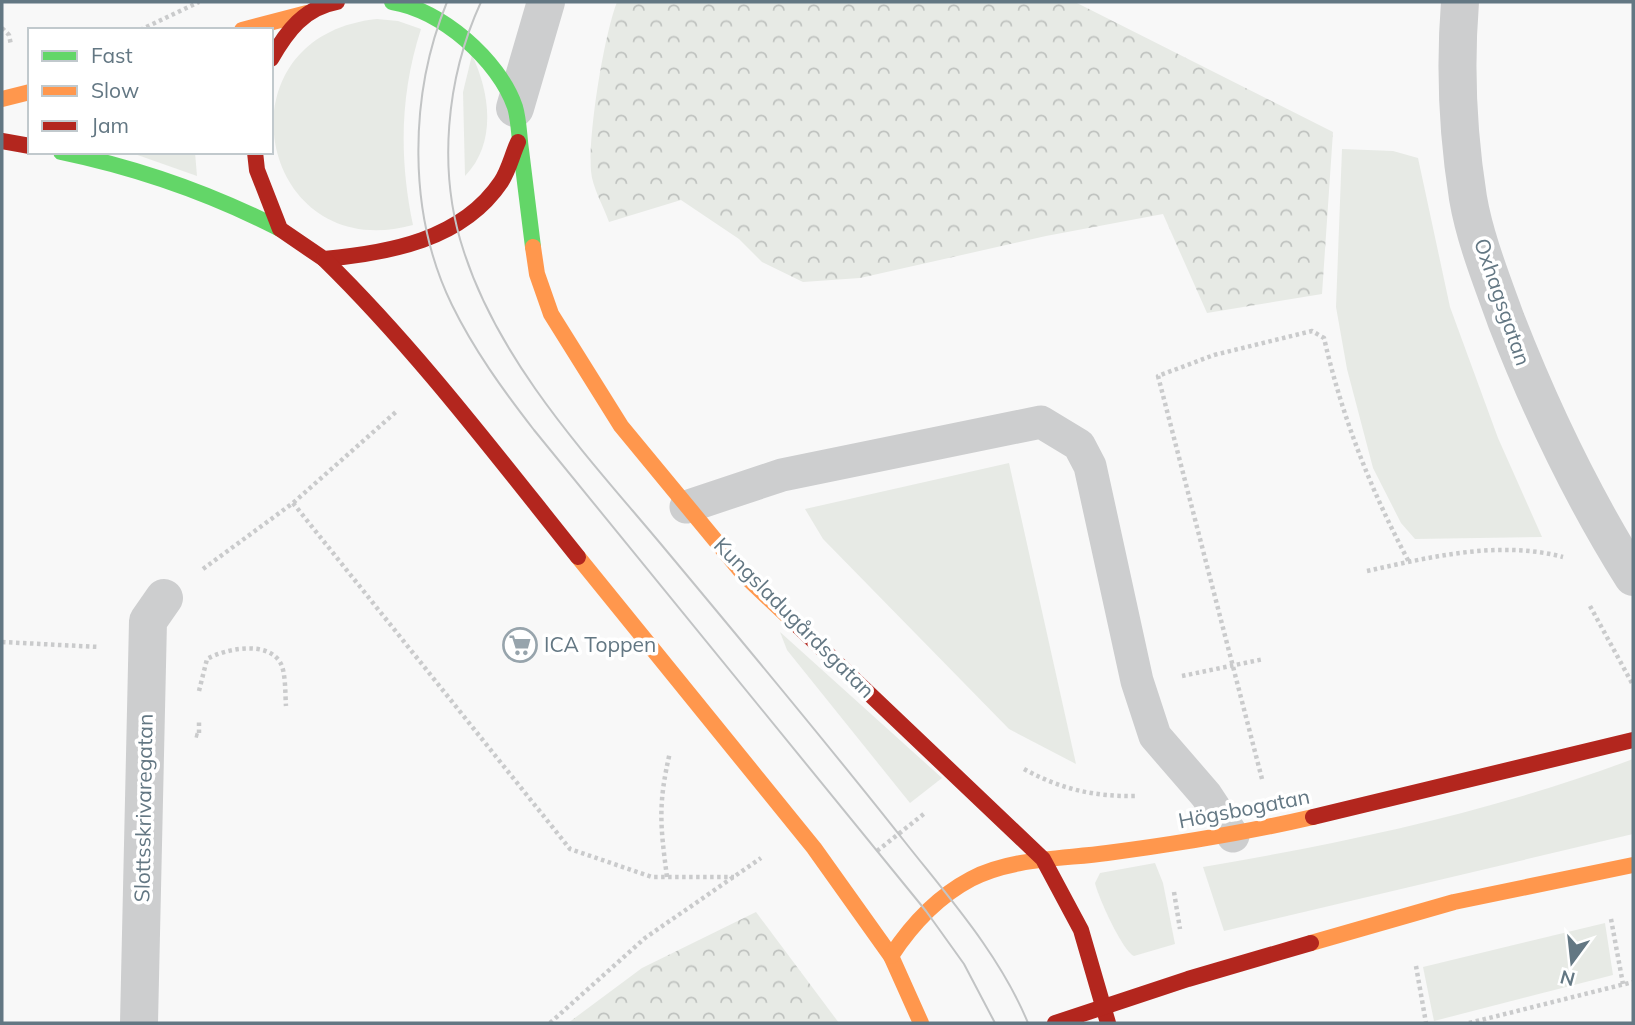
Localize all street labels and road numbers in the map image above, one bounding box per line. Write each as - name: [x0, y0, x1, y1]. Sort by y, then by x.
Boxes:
- street label: Oxhagsgatan: [1469, 235, 1537, 369]
- street label: Kungsladugårdsgatan: [709, 532, 880, 703]
- street label: Slottsskrivaregatan: [128, 713, 158, 903]
- street label: Högsbogatan: [1176, 783, 1312, 833]

